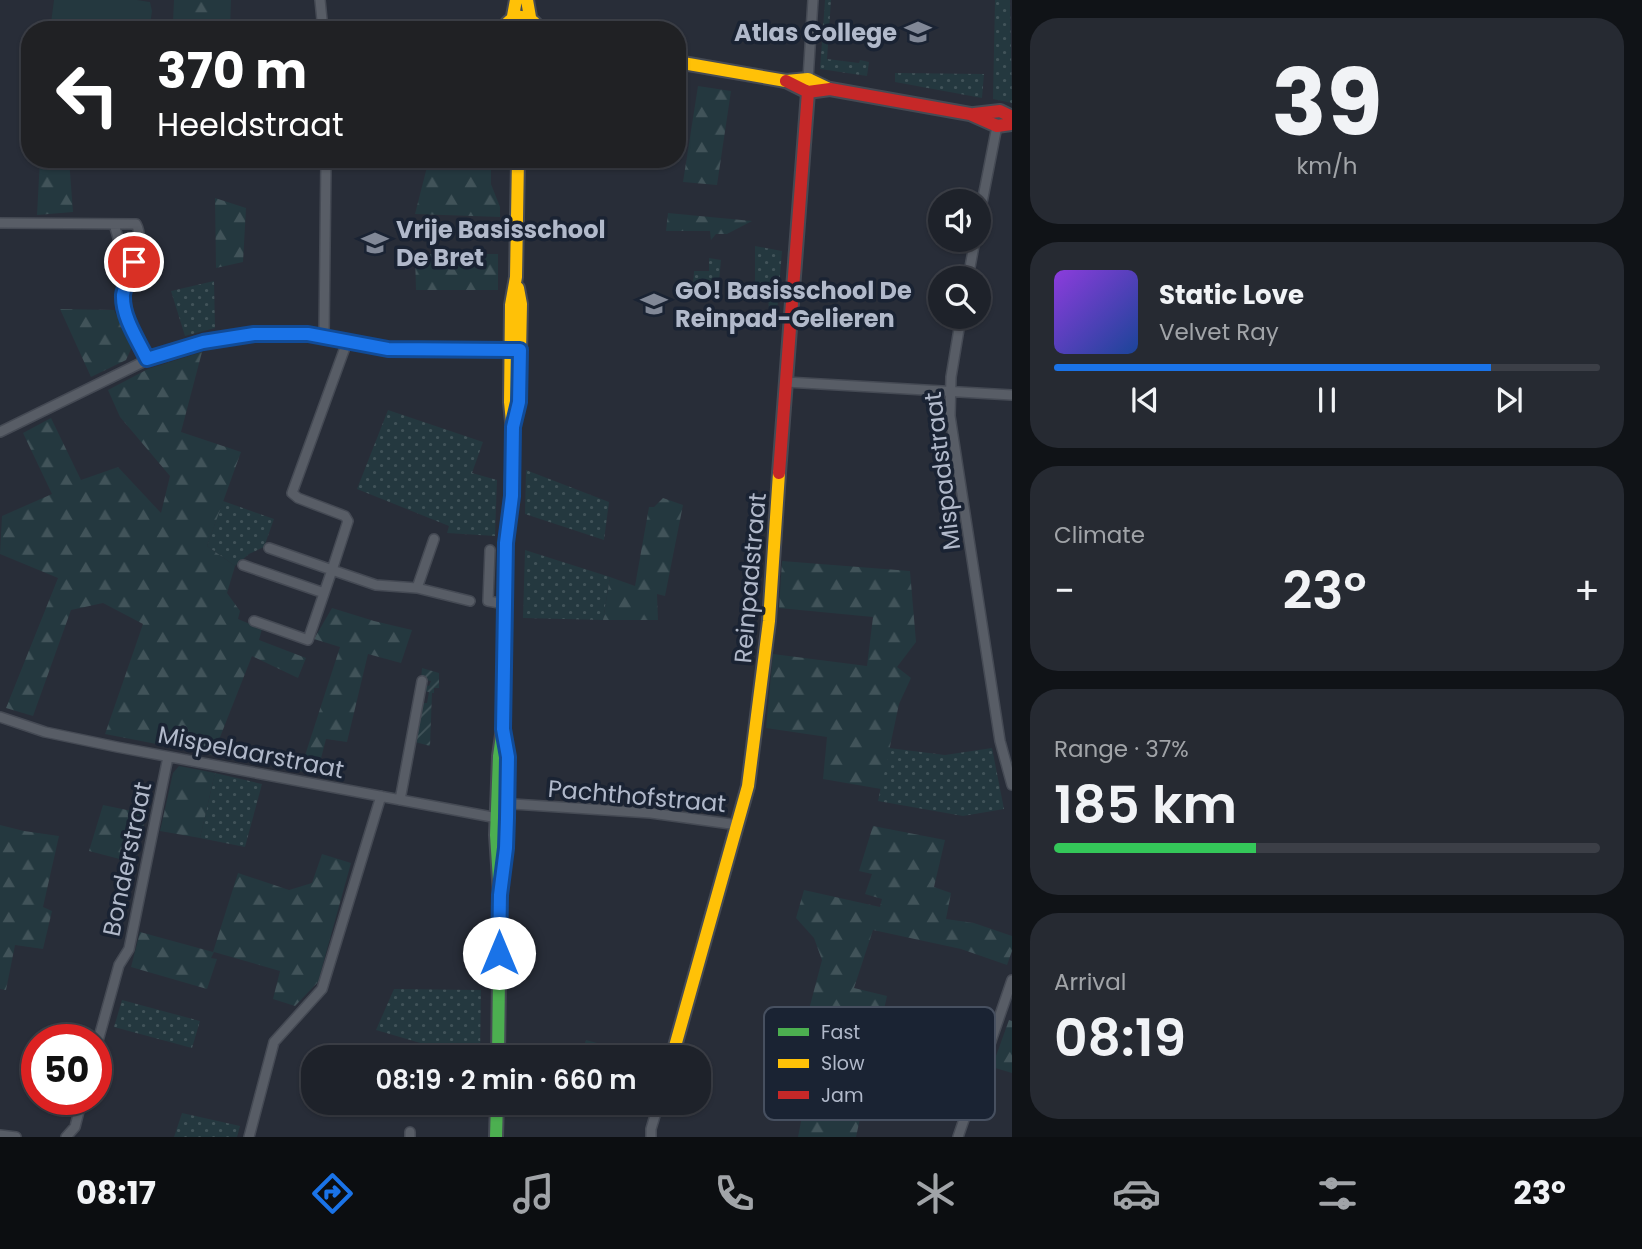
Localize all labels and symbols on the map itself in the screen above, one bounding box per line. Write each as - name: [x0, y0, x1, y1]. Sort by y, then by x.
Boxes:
- place label: Atlas College: [734, 16, 897, 49]
- school or university icon: Atlas College: [903, 17, 933, 47]
- place label: Vrije Basisschool De Bret: [396, 213, 606, 274]
- school or university icon: Vrije Basisschool De Bret: [360, 228, 390, 258]
- pin: [104, 232, 164, 292]
- place label: GO! Basisschool De Reinpad-Gelieren: [675, 274, 912, 335]
- school or university icon: GO! Basisschool De Reinpad-Gelieren: [639, 289, 669, 319]
- street label: Mispadstraat: [916, 390, 968, 552]
- street label: Reinpadstraat: [726, 491, 774, 665]
- street label: Mispelaarstraat: [155, 718, 347, 786]
- street label: Pachthofstraat: [546, 772, 728, 820]
- street label: Bonderstraat: [95, 779, 159, 939]
- position arrow: [462, 916, 536, 990]
- legend: [764, 1007, 995, 1120]
- text: Fast: [821, 1019, 860, 1046]
- speed limit sign: 50: [21, 1024, 112, 1115]
- text: Slow: [821, 1050, 865, 1077]
- text: Jam: [821, 1082, 863, 1109]

